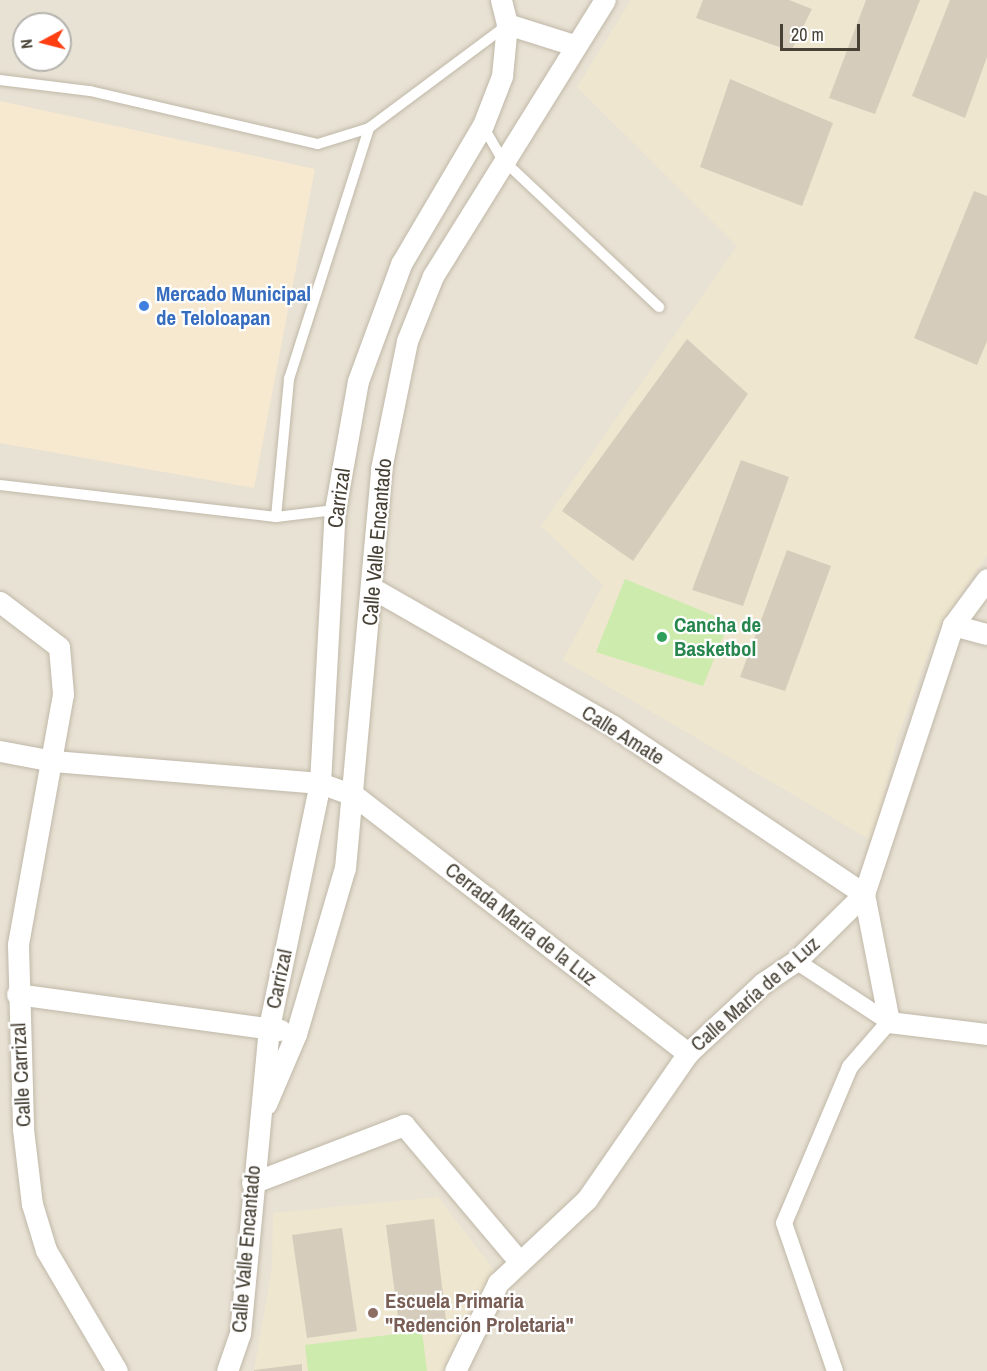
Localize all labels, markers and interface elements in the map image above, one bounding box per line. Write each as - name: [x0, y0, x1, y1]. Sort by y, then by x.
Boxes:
- north arrow: [12, 12, 72, 72]
- scale bar: [783, 12, 862, 50]
- text: 20 m: [791, 22, 824, 47]
- text: N: [15, 38, 38, 50]
- place label: Mercado Municipal de Teloloapan: [156, 281, 311, 331]
- marker: Mercado Municipal de Teloloapan: [137, 299, 151, 313]
- street label: Calle Valle Encantado: [357, 457, 397, 627]
- street label: Carrizal: [322, 466, 356, 530]
- place label: Cancha de Basketbol: [674, 612, 761, 662]
- marker: Cancha de Basketbol: [655, 630, 669, 644]
- street label: Calle Amate: [577, 699, 669, 771]
- street label: Cerrada María de la Luz: [440, 857, 602, 991]
- street label: Calle María de la Luz: [685, 931, 825, 1057]
- street label: Carrizal: [260, 947, 298, 1011]
- street label: Calle Carrizal: [6, 1022, 36, 1128]
- street label: Calle Valle Encantado: [226, 1164, 266, 1334]
- place label: Escuela Primaria "Redención Proletaria": [385, 1288, 574, 1338]
- marker: Escuela Primaria "Redención Proletaria": [366, 1306, 380, 1320]

